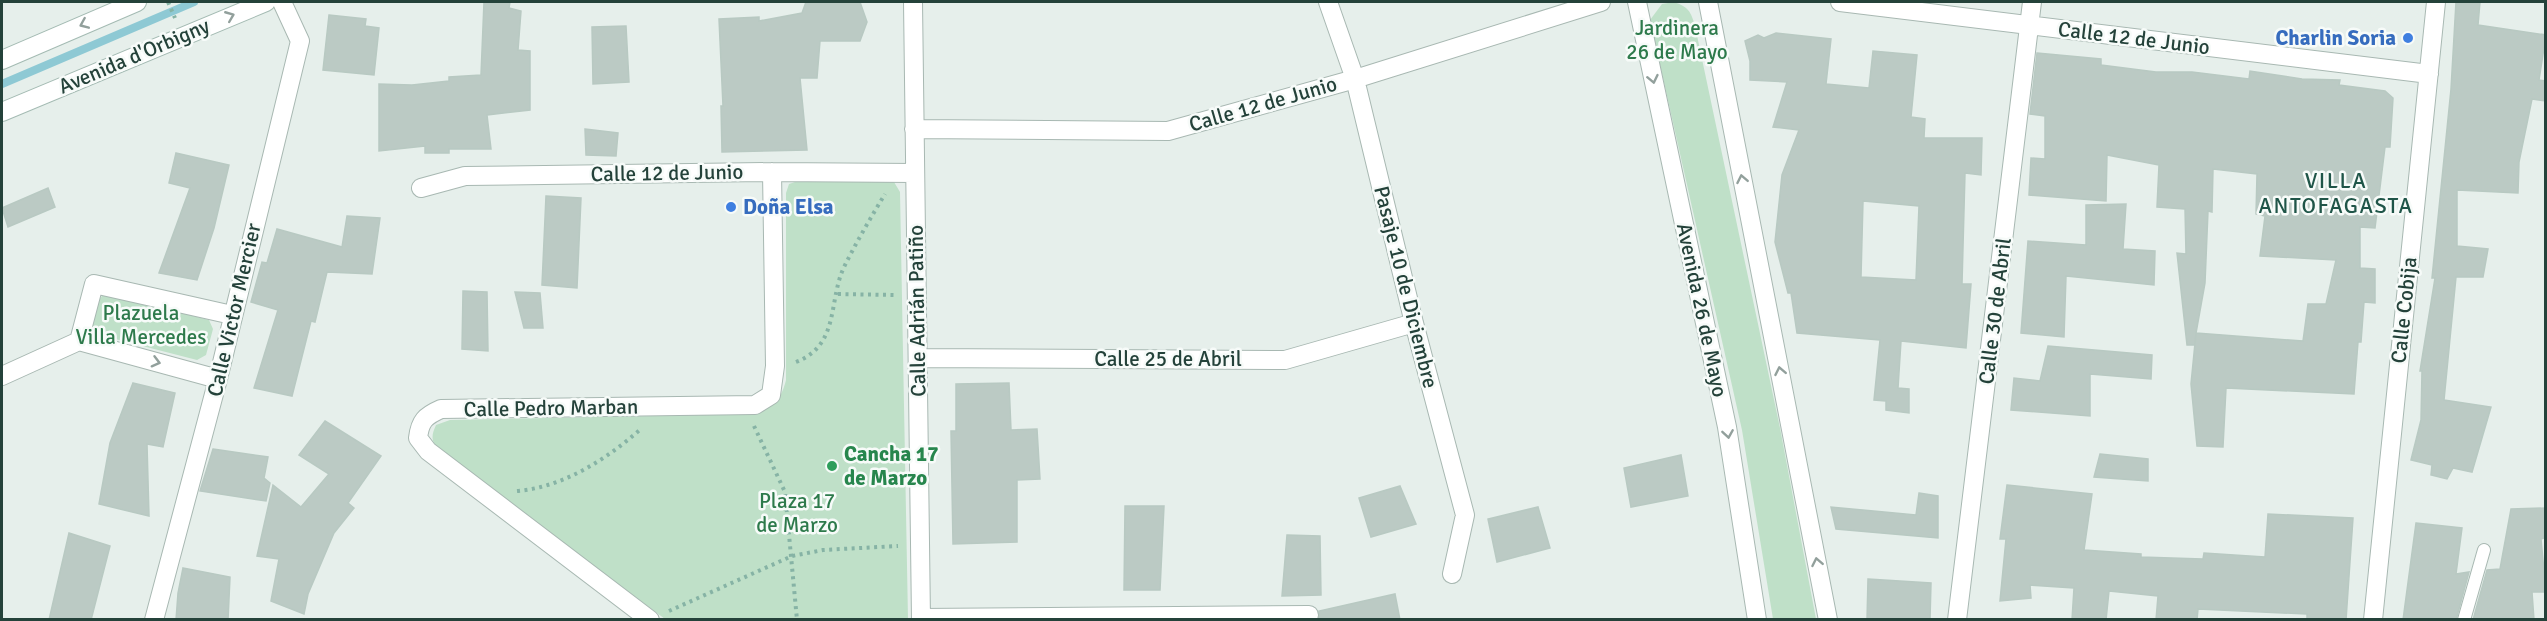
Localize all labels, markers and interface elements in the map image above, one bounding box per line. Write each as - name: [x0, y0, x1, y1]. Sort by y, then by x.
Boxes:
- one-way arrow: [223, 11, 234, 23]
- street label: Avenida d'Orbigny: [55, 12, 214, 100]
- park label: Jardinera 26 de Mayo: [1626, 15, 1728, 65]
- street label: Calle 12 de Junio: [2057, 16, 2211, 60]
- one-way arrow: [79, 17, 90, 29]
- place label: Charlin Soria: [2276, 25, 2396, 51]
- marker: Charlin Soria: [2401, 31, 2415, 45]
- street label: Calle 12 de Junio: [1186, 70, 1340, 138]
- one-way arrow: [1646, 74, 1659, 84]
- street label: Calle 12 de Junio: [590, 159, 744, 187]
- district label: VILLA ANTOFAGASTA: [2258, 167, 2414, 219]
- one-way arrow: [1736, 175, 1749, 185]
- street label: Pasaje 10 de Diciembre: [1368, 183, 1444, 391]
- place label: Doña Elsa: [743, 194, 834, 220]
- marker: Doña Elsa: [724, 200, 738, 214]
- street label: Calle Victor Mercier: [201, 221, 267, 399]
- street label: Avenida 26 de Mayo: [1671, 221, 1733, 399]
- street label: Calle Adrián Patiño: [903, 225, 931, 397]
- street label: Calle 30 de Abril: [1973, 236, 2017, 386]
- street label: Calle Cobija: [2385, 255, 2423, 365]
- park label: Plazuela Villa Mercedes: [75, 300, 207, 350]
- street label: Calle 25 de Abril: [1094, 346, 1242, 372]
- one-way arrow: [151, 354, 161, 367]
- one-way arrow: [1774, 366, 1787, 376]
- street label: Calle Pedro Marban: [463, 393, 639, 423]
- one-way arrow: [1721, 429, 1734, 439]
- place label: Cancha 17 de Marzo: [844, 441, 938, 491]
- marker: Cancha 17 de Marzo: [825, 459, 839, 473]
- park label: Plaza 17 de Marzo: [756, 488, 838, 538]
- one-way arrow: [1811, 557, 1824, 567]

